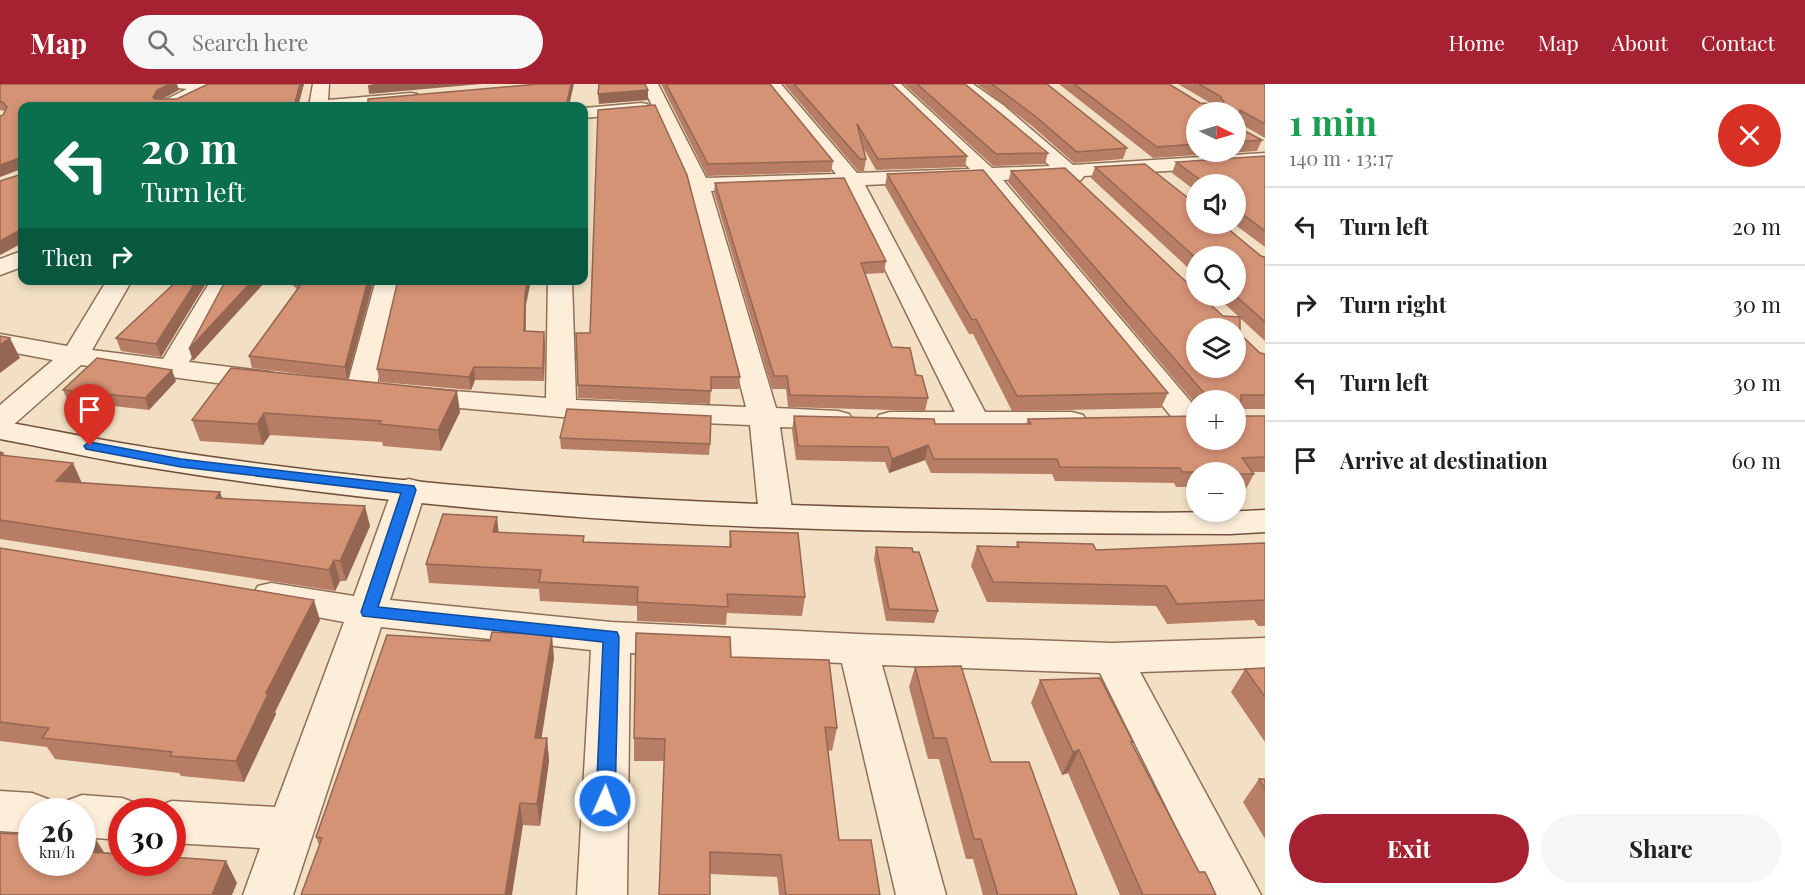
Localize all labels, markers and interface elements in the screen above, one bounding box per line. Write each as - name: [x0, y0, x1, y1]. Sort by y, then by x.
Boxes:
- search box: [123, 15, 543, 69]
- text: Map: [30, 24, 87, 61]
- icon: search: [144, 26, 177, 59]
- text: Search here: [192, 27, 308, 57]
- text: Home: [1449, 28, 1505, 56]
- text: Map: [1538, 28, 1579, 56]
- text: About: [1612, 28, 1668, 56]
- text: Contact: [1701, 28, 1775, 56]
- text: 1 min: [1289, 97, 1377, 145]
- north arrow: [1186, 102, 1246, 162]
- map controls: [1186, 102, 1246, 522]
- button: close: [1718, 104, 1781, 167]
- text: 20 m: [141, 119, 238, 175]
- icon: left: [42, 126, 120, 204]
- text: 140 m · 13:17: [1289, 144, 1393, 171]
- text: Turn left: [141, 173, 245, 209]
- button: sound: [1186, 174, 1246, 234]
- icon: left: [1289, 210, 1322, 243]
- text: Turn left: [1340, 211, 1429, 241]
- text: 20 m: [1732, 211, 1781, 241]
- icon: right: [105, 240, 138, 273]
- text: Then: [42, 242, 93, 272]
- button: search: [1186, 246, 1246, 306]
- icon: right: [1289, 288, 1322, 321]
- text: Turn right: [1340, 289, 1446, 319]
- text: 30 m: [1733, 289, 1781, 319]
- button: layers: [1186, 318, 1246, 378]
- icon: left: [1289, 366, 1322, 399]
- text: Turn left: [1340, 367, 1429, 397]
- text: 30 m: [1733, 367, 1781, 397]
- pin: [64, 384, 115, 446]
- button: +: [1186, 390, 1246, 450]
- icon: arrive: [73, 393, 106, 426]
- icon: arrive: [1289, 444, 1322, 477]
- text: Arrive at destination: [1340, 445, 1548, 475]
- text: 60 m: [1731, 445, 1781, 475]
- button: −: [1186, 462, 1246, 522]
- position arrow: [573, 769, 637, 833]
- speed limit sign: 30: [108, 798, 186, 876]
- text: 26: [41, 810, 73, 850]
- button: Exit: [1289, 814, 1529, 883]
- button: Share: [1541, 814, 1781, 883]
- text: km/h: [39, 842, 75, 862]

